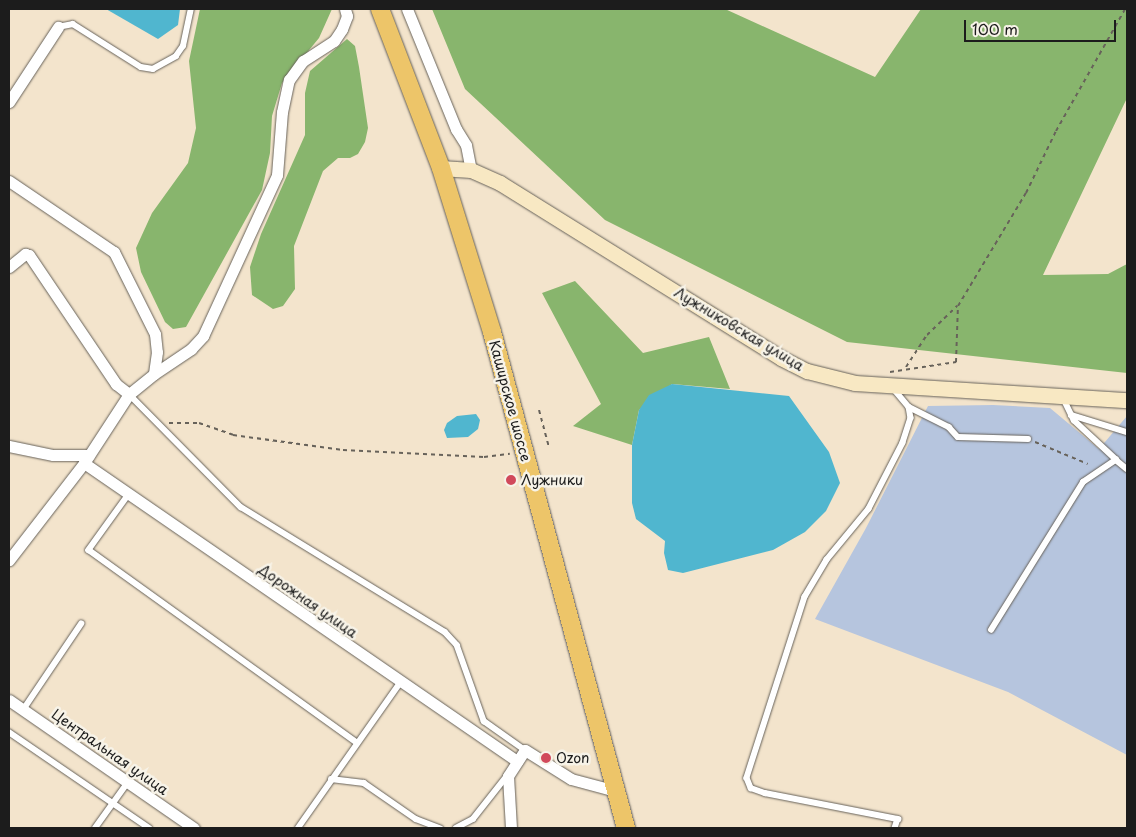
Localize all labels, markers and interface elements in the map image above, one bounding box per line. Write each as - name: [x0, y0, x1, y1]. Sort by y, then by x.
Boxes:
- scale bar: [966, 10, 1118, 42]
- text: 100 m: [972, 17, 1018, 40]
- street label: Лужниковская улица: [671, 283, 807, 375]
- street label: Каширское шоссе: [486, 339, 534, 463]
- place label: Лужники: [521, 472, 583, 488]
- marker: Лужники: [505, 474, 517, 486]
- street label: Дорожная улица: [255, 560, 361, 642]
- street label: Центральная улица: [49, 705, 171, 799]
- place label: Ozon: [556, 750, 589, 766]
- marker: Ozon: [540, 752, 552, 764]

